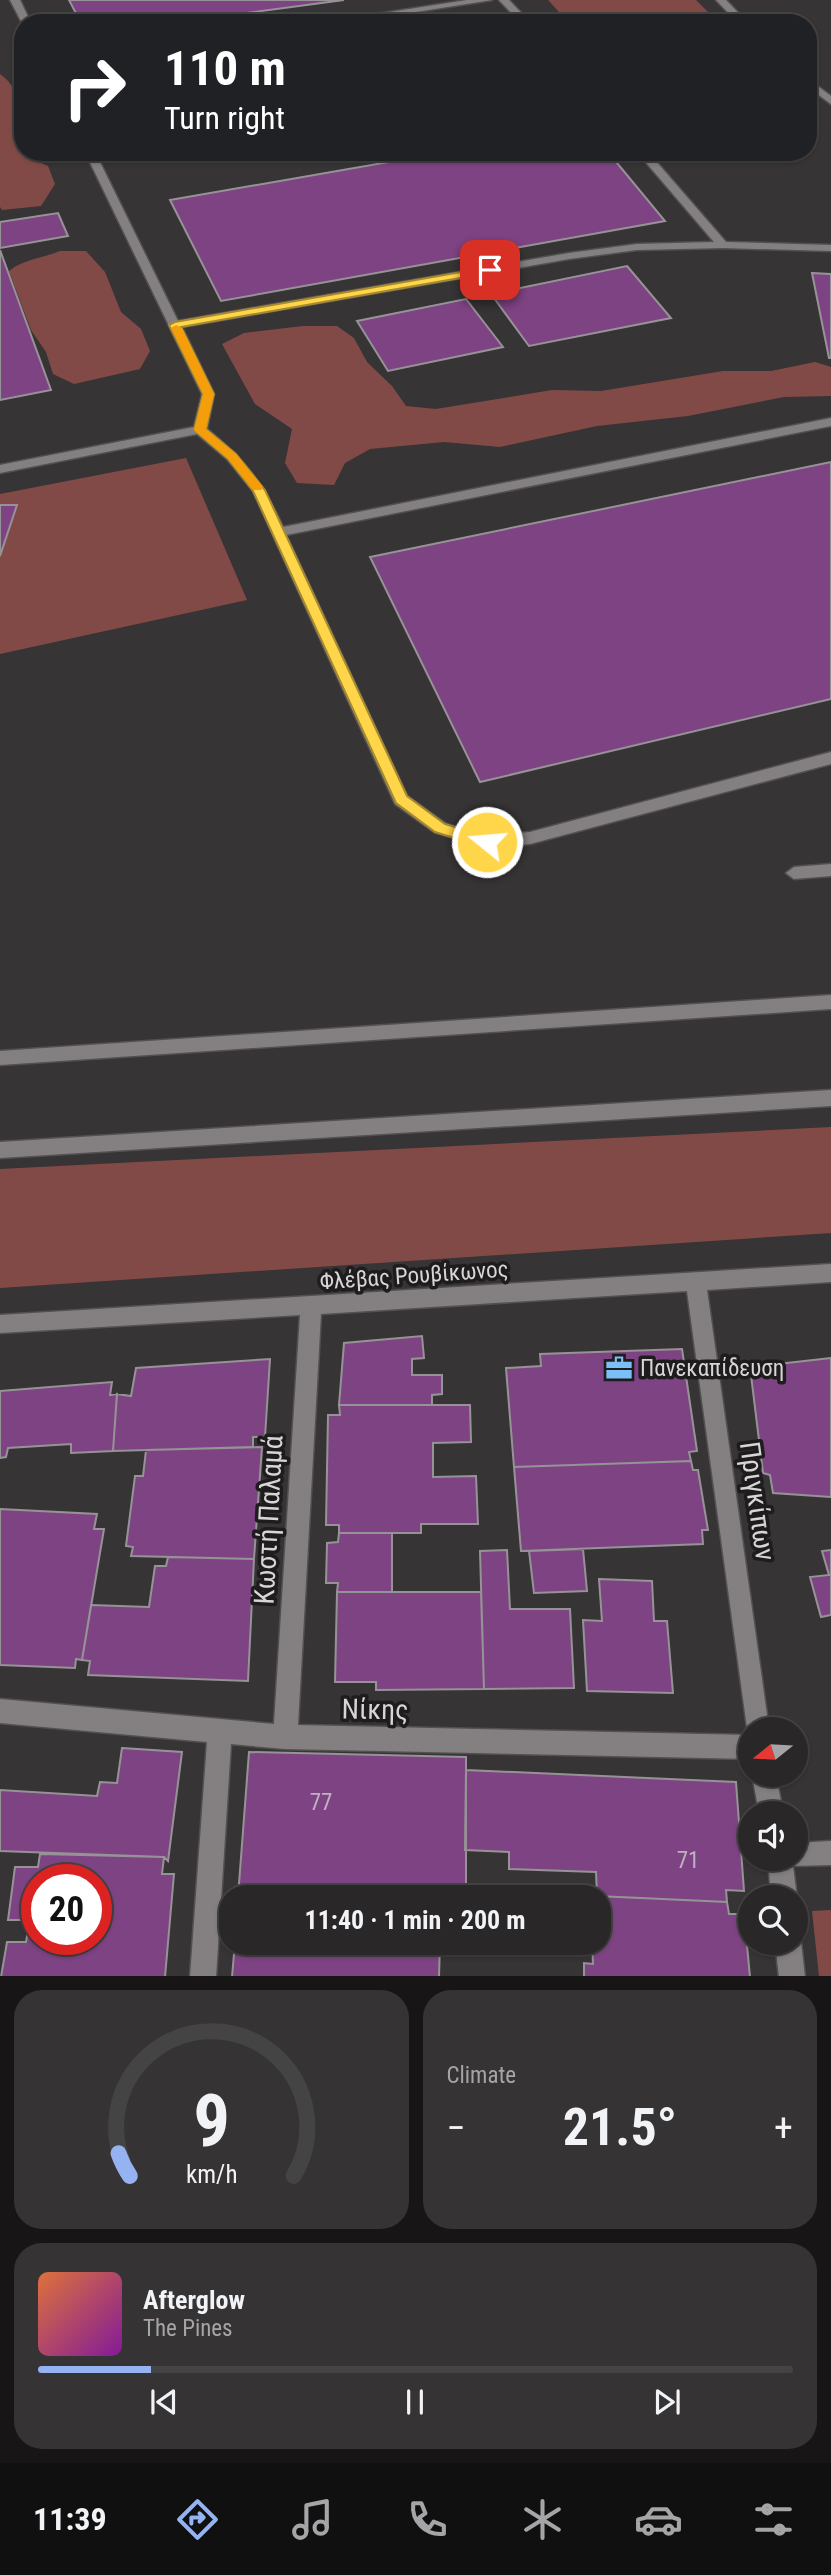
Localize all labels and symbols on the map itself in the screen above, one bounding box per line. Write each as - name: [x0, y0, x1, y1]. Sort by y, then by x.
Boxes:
- pin: [460, 240, 520, 300]
- position arrow: [450, 805, 524, 879]
- street label: Φλέβας Ρουβίκωνος: [319, 1255, 509, 1296]
- office icon: Πανεκαπίδευση: [604, 1353, 634, 1383]
- place label: Πανεκαπίδευση: [640, 1355, 784, 1382]
- street label: Κωστή Παλαμά: [248, 1434, 289, 1605]
- street label: Πριγκίπων: [733, 1439, 782, 1563]
- street label: Νίκης: [341, 1692, 409, 1727]
- north arrow: [738, 1717, 808, 1787]
- house number: 77: [310, 1789, 332, 1816]
- house number: 71: [677, 1847, 699, 1874]
- speed limit sign: 20: [21, 1864, 112, 1955]

